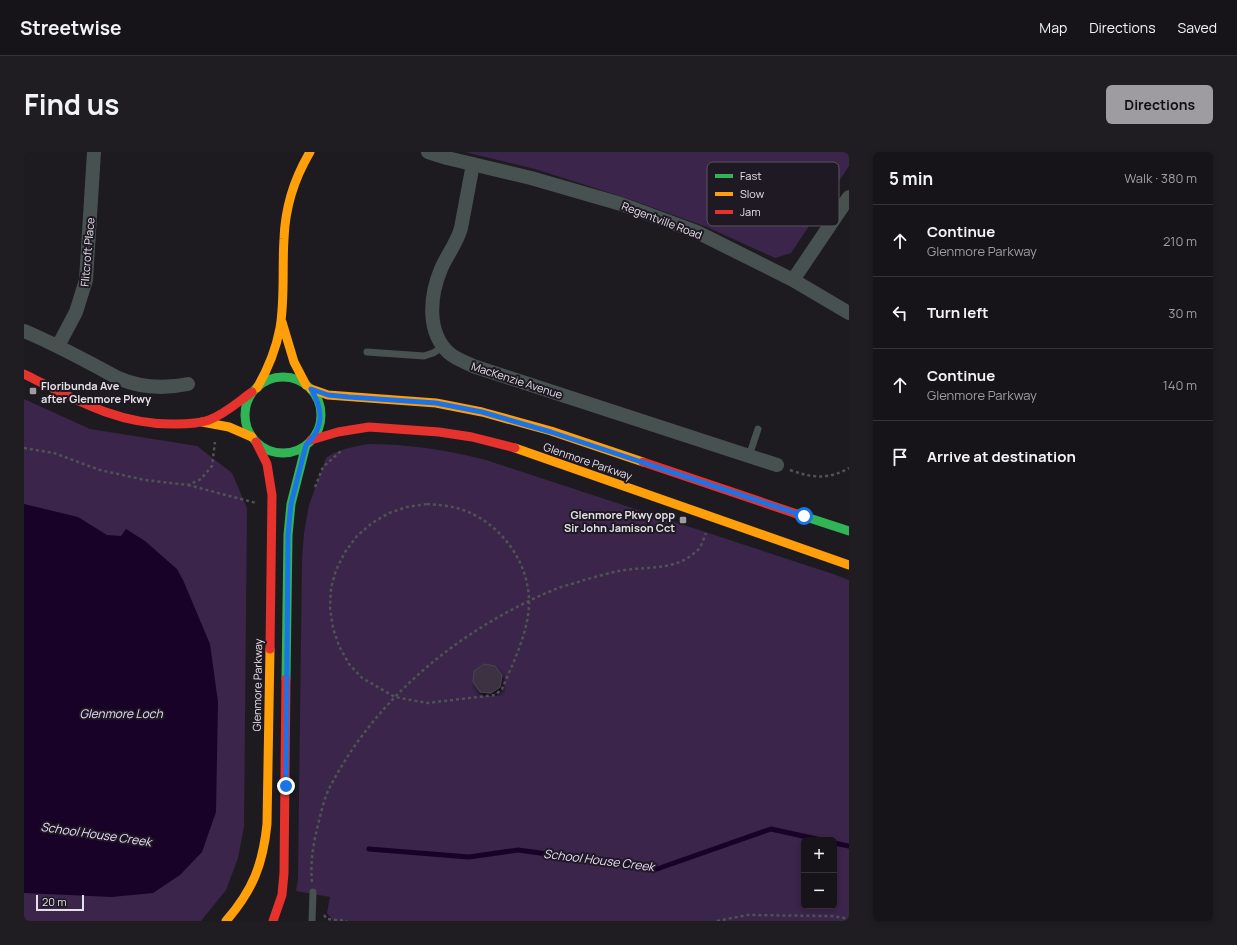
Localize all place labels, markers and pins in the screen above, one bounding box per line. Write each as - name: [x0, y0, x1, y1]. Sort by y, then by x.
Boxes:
- place label: Floribunda Ave after Glenmore Pkwy: [41, 378, 152, 406]
- marker: Floribunda Ave after Glenmore Pkwy: [28, 386, 38, 396]
- place label: Glenmore Pkwy opp Sir John Jamison Cct: [564, 507, 675, 535]
- marker: Glenmore Pkwy opp Sir John Jamison Cct: [678, 515, 688, 525]

